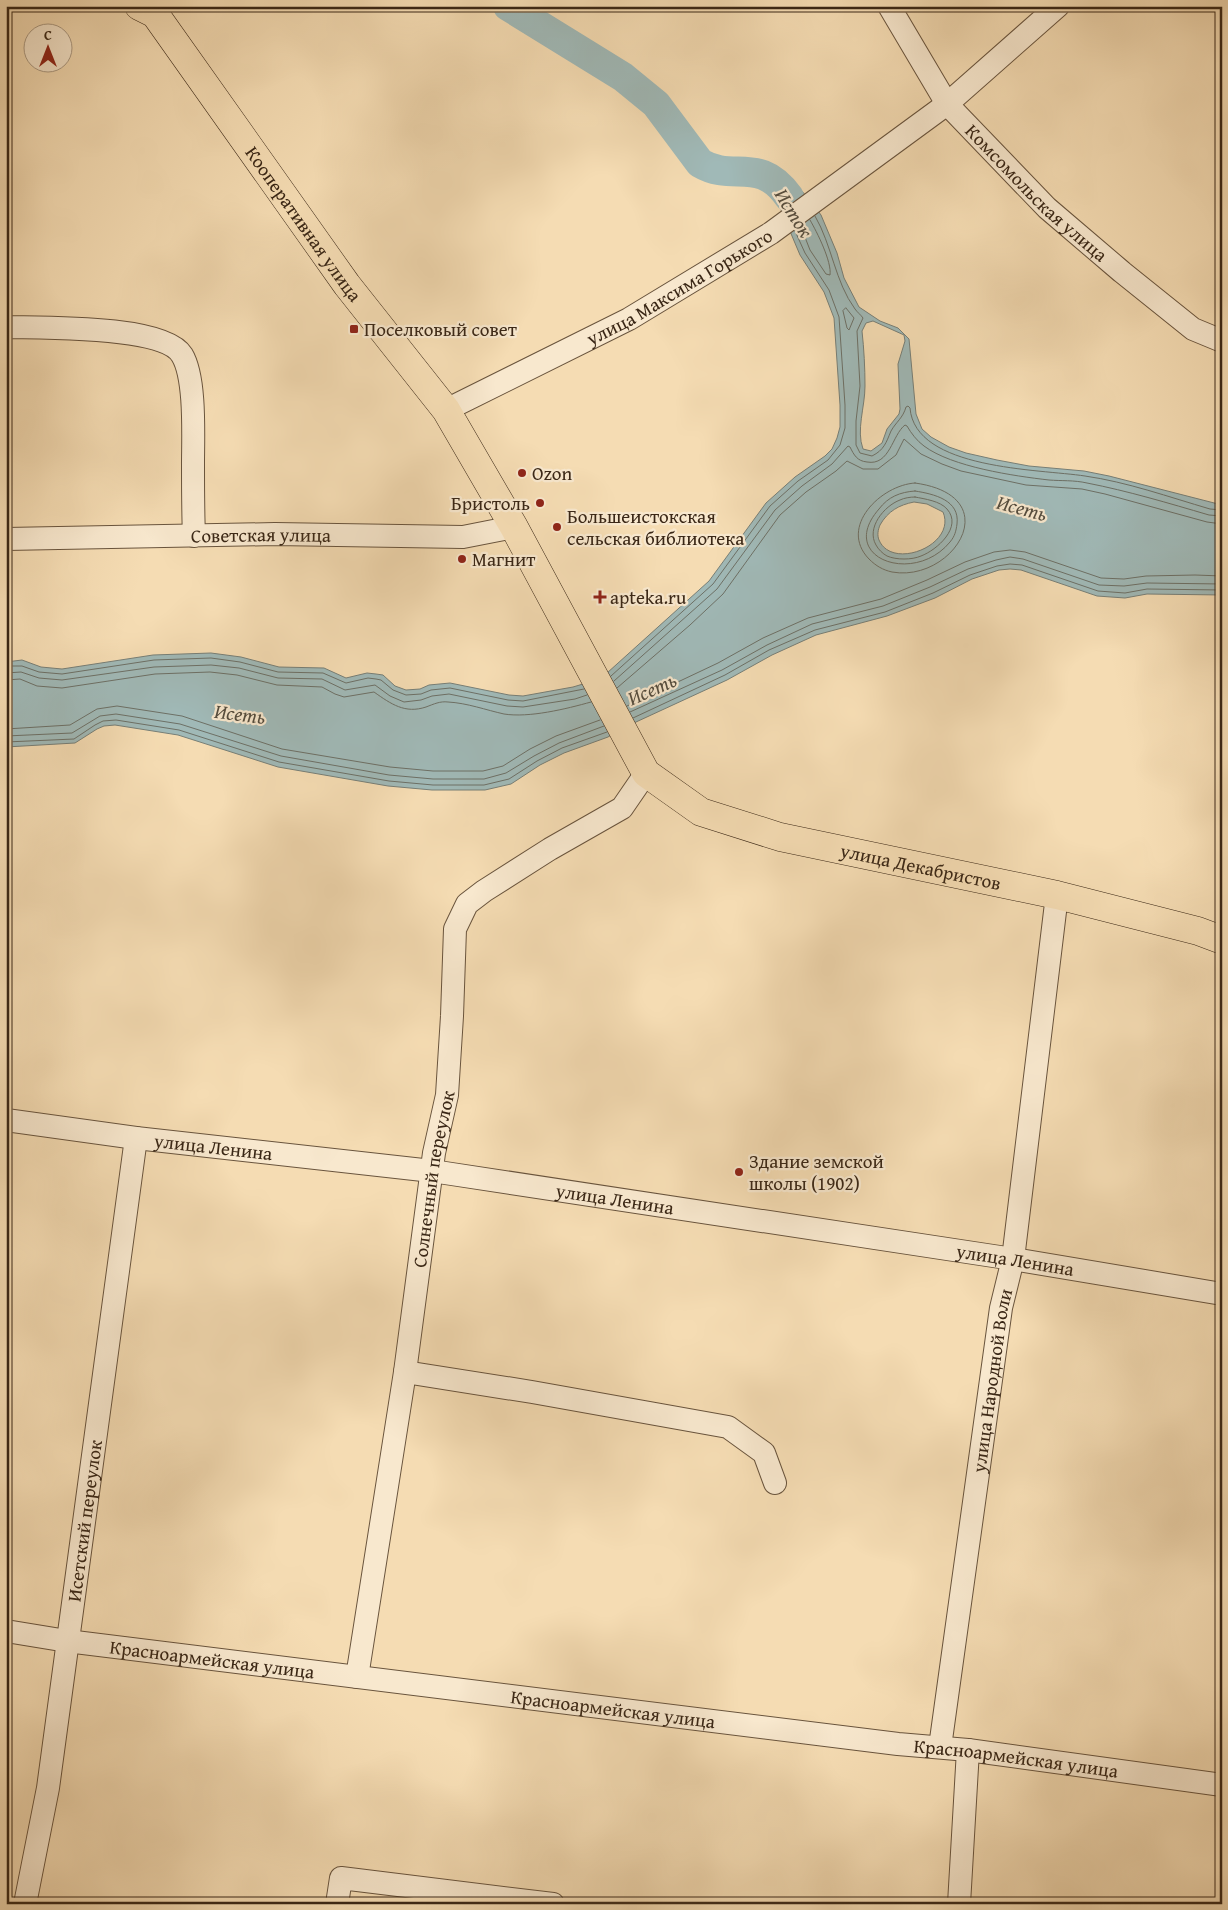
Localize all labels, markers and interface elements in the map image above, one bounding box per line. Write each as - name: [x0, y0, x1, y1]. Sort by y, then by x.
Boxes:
- north arrow: [22, 22, 72, 72]
- text: С: [44, 25, 52, 45]
- street label: Комсомольская улица: [959, 117, 1114, 268]
- street label: Кооперативная улица: [239, 140, 369, 307]
- water label: Исток: [768, 182, 821, 243]
- street label: улица Максима Горького: [581, 221, 778, 353]
- place label: Поселковый совет: [364, 315, 518, 343]
- marker: Поселковый совет: [348, 323, 360, 335]
- place label: Ozon: [532, 459, 573, 487]
- marker: Ozon: [516, 467, 528, 479]
- water label: Исеть: [994, 487, 1051, 528]
- place label: Бристоль: [451, 489, 530, 517]
- marker: Бристоль: [534, 497, 546, 509]
- place label: Большеистокская сельская библиотека: [567, 502, 744, 552]
- street label: Советская улица: [191, 520, 331, 550]
- marker: Большеистокская сельская библиотека: [551, 521, 563, 533]
- place label: Магнит: [472, 545, 536, 573]
- marker: Магнит: [456, 553, 468, 565]
- place label: apteka.ru: [610, 583, 687, 611]
- marker: apteka.ru: [594, 591, 606, 603]
- water label: Исеть: [623, 665, 681, 712]
- water label: Исеть: [213, 696, 267, 731]
- street label: улица Декабристов: [837, 836, 1004, 897]
- street label: Солнечный переулок: [405, 1088, 462, 1269]
- street label: улица Ленина: [152, 1126, 274, 1167]
- place label: Здание земской школы (1902): [749, 1147, 884, 1197]
- marker: Здание земской школы (1902): [733, 1166, 745, 1178]
- street label: улица Ленина: [553, 1176, 676, 1221]
- street label: улица Ленина: [953, 1236, 1076, 1283]
- street label: улица Народной Воли: [964, 1285, 1019, 1476]
- street label: Исетский переулок: [59, 1438, 109, 1603]
- street label: Красноармейская улица: [108, 1632, 316, 1686]
- street label: Красноармейская улица: [509, 1682, 717, 1735]
- street label: Красноармейская улица: [913, 1731, 1120, 1785]

